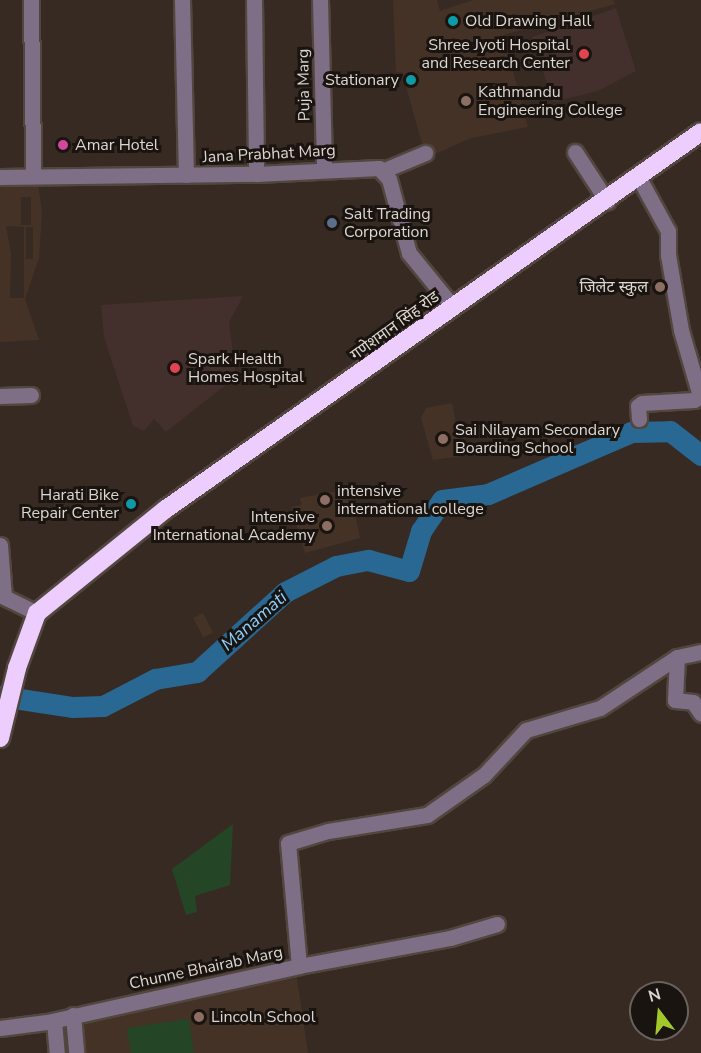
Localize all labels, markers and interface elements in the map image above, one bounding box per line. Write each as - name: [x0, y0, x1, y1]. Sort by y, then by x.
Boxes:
- place label: Old Drawing Hall: [465, 11, 591, 31]
- marker: Old Drawing Hall: [446, 14, 460, 28]
- place label: Shree Jyoti Hospital and Research Center: [421, 35, 570, 73]
- marker: Shree Jyoti Hospital and Research Center: [575, 45, 593, 63]
- street label: Puja Marg: [294, 49, 314, 121]
- place label: Stationary: [325, 70, 399, 90]
- marker: Stationary: [404, 73, 418, 87]
- place label: Kathmandu Engineering College: [478, 82, 623, 120]
- marker: Kathmandu Engineering College: [459, 94, 473, 108]
- place label: Amar Hotel: [75, 135, 158, 155]
- marker: Amar Hotel: [56, 138, 70, 152]
- street label: Jana Prabhat Marg: [202, 141, 336, 167]
- place label: Salt Trading Corporation: [344, 204, 431, 242]
- marker: Salt Trading Corporation: [325, 216, 339, 230]
- place label: जिलेट स्कुल: [580, 277, 648, 297]
- marker: जिलेट स्कुल: [653, 280, 667, 294]
- street label: गणेशमान सिंह रोड: [347, 287, 443, 365]
- place label: Spark Health Homes Hospital: [188, 349, 304, 387]
- marker: Spark Health Homes Hospital: [166, 359, 184, 377]
- place label: Sai Nilayam Secondary Boarding School: [455, 420, 620, 458]
- marker: Sai Nilayam Secondary Boarding School: [436, 432, 450, 446]
- place label: intensive international college: [337, 481, 484, 519]
- place label: Harati Bike Repair Center: [21, 485, 119, 523]
- marker: intensive international college: [318, 493, 332, 507]
- marker: Harati Bike Repair Center: [124, 497, 138, 511]
- place label: Intensive International Academy: [153, 507, 315, 545]
- marker: Intensive International Academy: [320, 519, 334, 533]
- water label: Manamati: [217, 587, 291, 655]
- street label: Chunne Bhairab Marg: [127, 942, 285, 994]
- north arrow: [629, 981, 689, 1041]
- text: N: [646, 983, 663, 1008]
- place label: Lincoln School: [211, 1007, 315, 1027]
- marker: Lincoln School: [192, 1010, 206, 1024]

